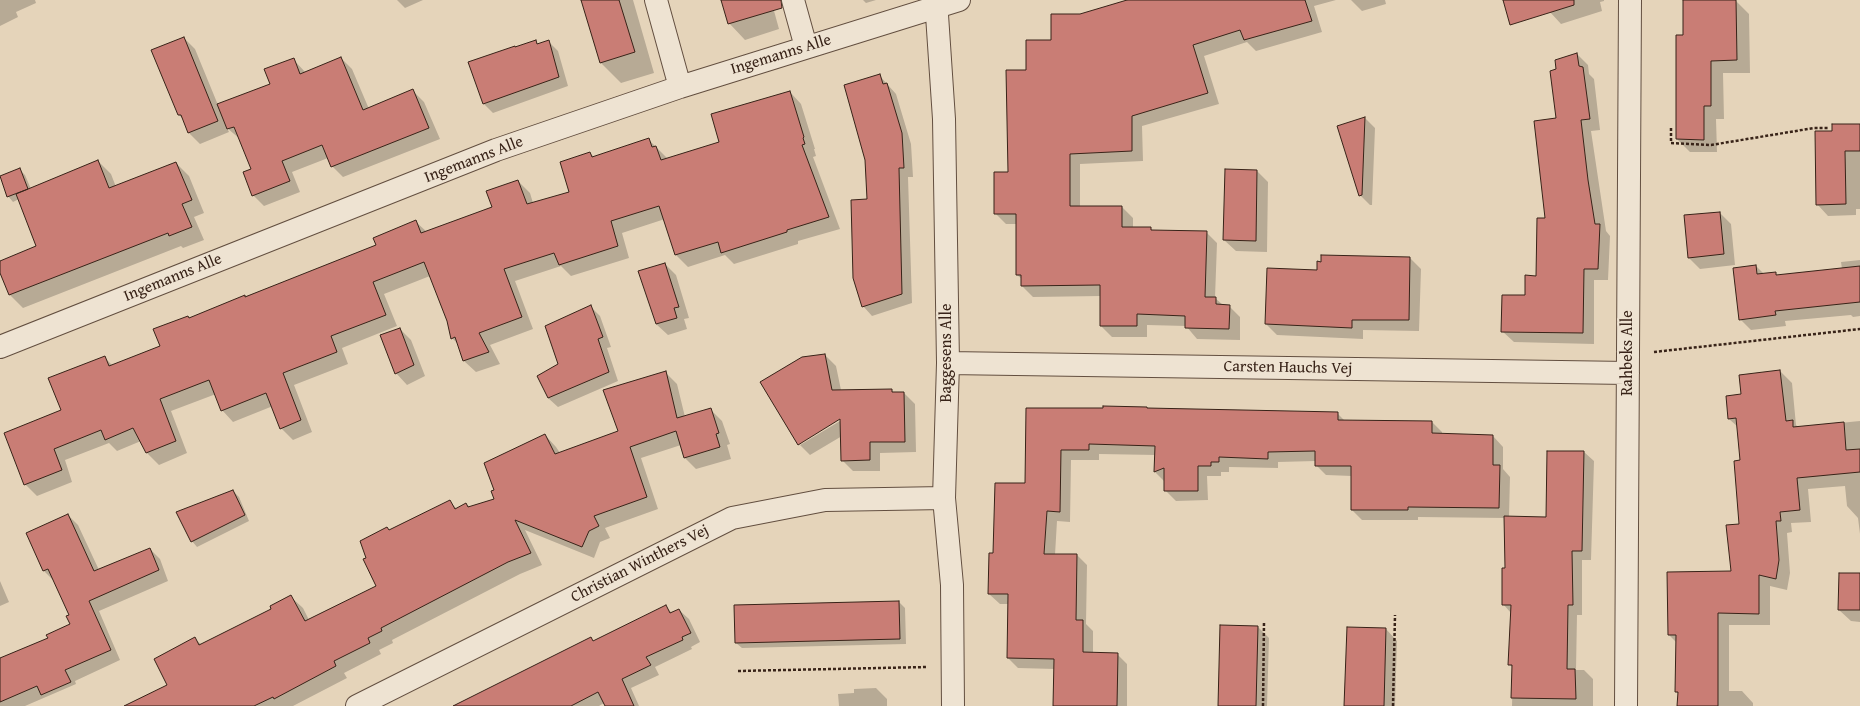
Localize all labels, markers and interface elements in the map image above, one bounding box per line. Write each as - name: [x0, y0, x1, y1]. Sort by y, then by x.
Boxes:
- street label: Ingemanns Alle: [728, 31, 834, 79]
- street label: Ingemanns Alle: [422, 132, 526, 188]
- street label: Ingemanns Alle: [121, 250, 225, 306]
- street label: Baggesens Alle: [937, 304, 957, 402]
- street label: Rahbeks Alle: [1618, 310, 1638, 396]
- street label: Carsten Hauchs Vej: [1223, 357, 1353, 379]
- street label: Christian Winthers Vej: [568, 521, 712, 607]

